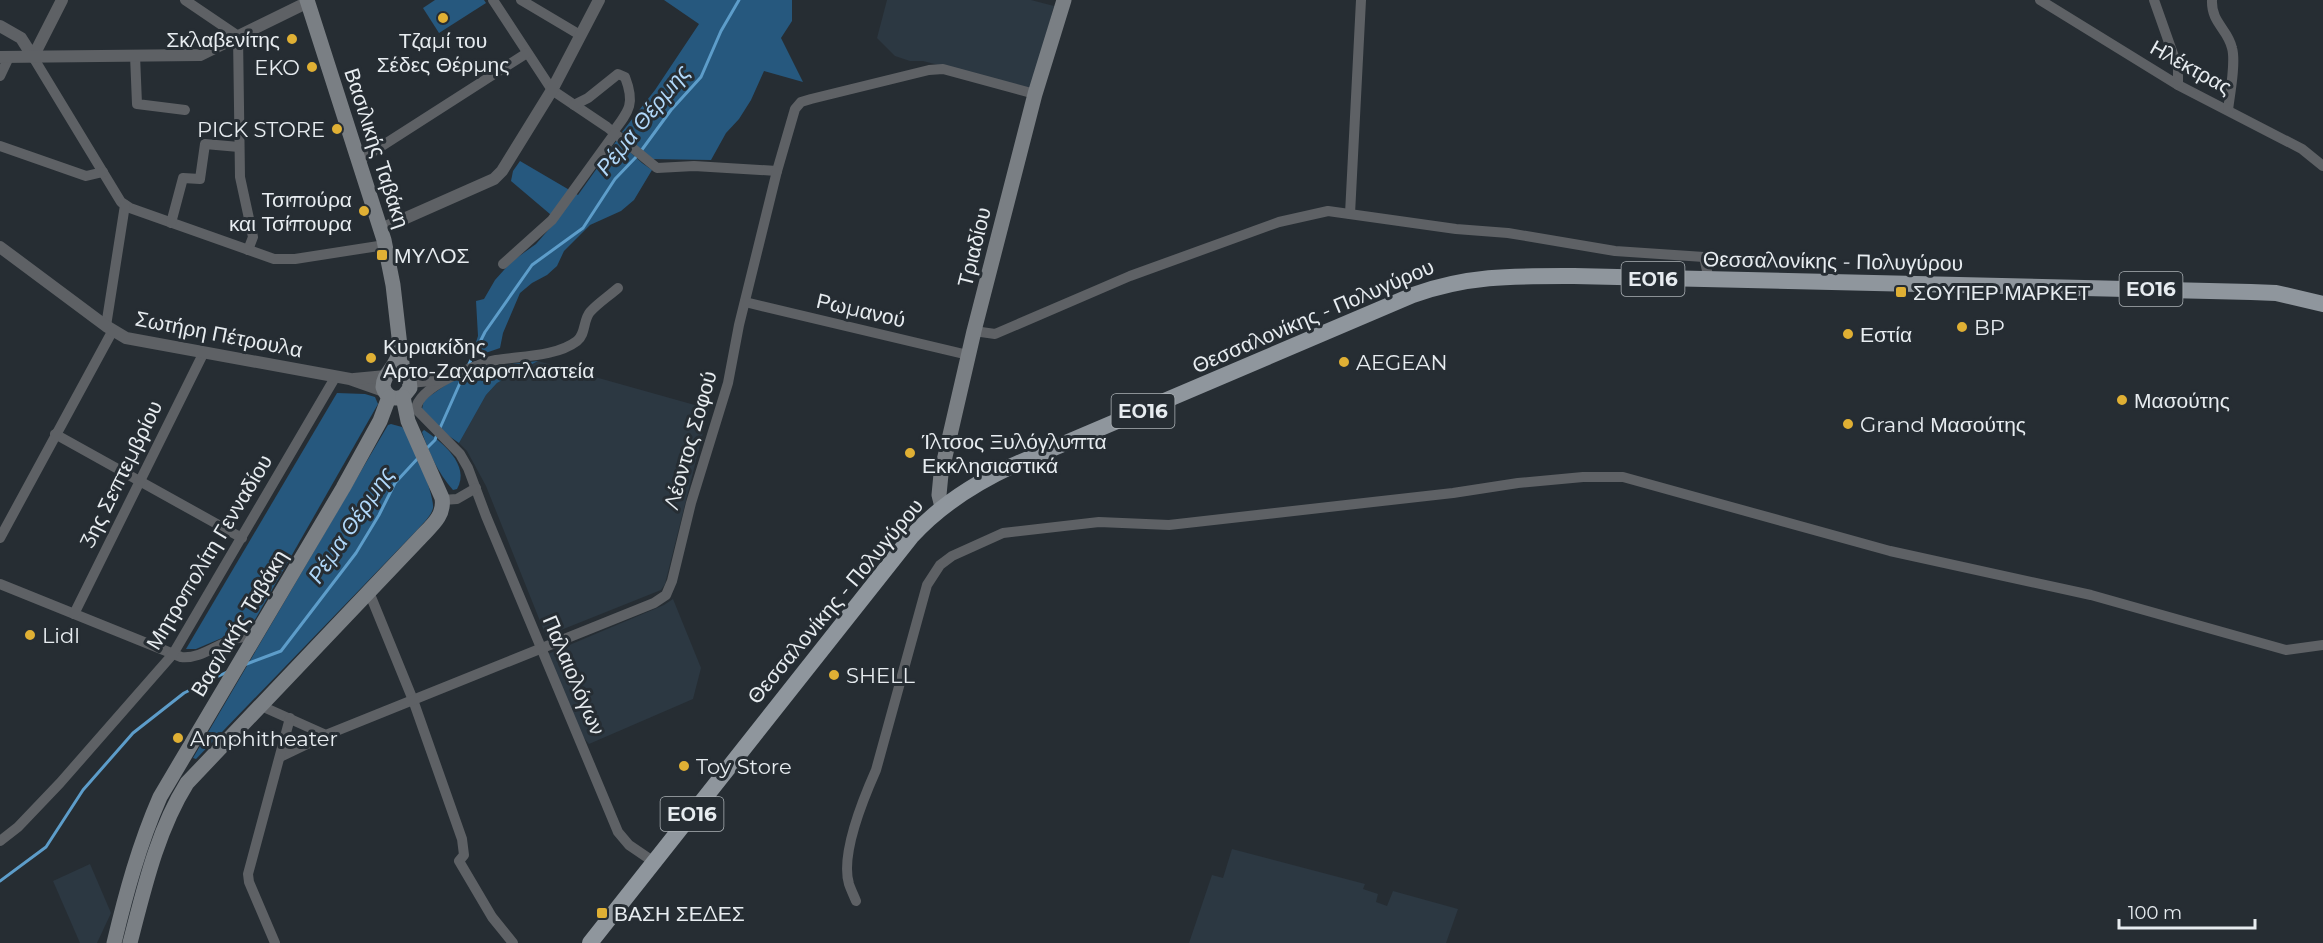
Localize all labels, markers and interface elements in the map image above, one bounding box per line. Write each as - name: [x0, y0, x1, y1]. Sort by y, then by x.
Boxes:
- marker: Τζαμί του Σέδες Θέρμης: [436, 11, 450, 25]
- place label: Σκλαβενίτης: [166, 27, 280, 52]
- place label: Τζαμί του Σέδες Θέρμης: [377, 28, 509, 77]
- marker: Σκλαβενίτης: [285, 32, 299, 46]
- street label: Ηλέκτρας: [2146, 35, 2236, 99]
- place label: EKO: [254, 55, 300, 80]
- water label: Ρέμα Θέρμης: [590, 59, 696, 181]
- marker: EKO: [305, 60, 319, 74]
- street label: Βασιλικής Ταβάκη: [339, 65, 415, 231]
- place label: PICK STORE: [197, 117, 325, 142]
- marker: PICK STORE: [330, 122, 344, 136]
- place label: Τσιπούρα και Τσίπουρα: [229, 187, 352, 236]
- marker: Τσιπούρα και Τσίπουρα: [357, 204, 371, 218]
- street label: Τριαδίου: [952, 205, 996, 289]
- place label: ΜΥΛΟΣ: [394, 243, 469, 268]
- street label: Θεσσαλονίκης - Πολυγύρου: [1703, 246, 1963, 276]
- marker: ΜΥΛΟΣ: [375, 248, 389, 262]
- street label: Θεσσαλονίκης - Πολυγύρου: [1188, 254, 1438, 378]
- road number: ΕΟ16: [1622, 262, 1684, 296]
- road number: ΕΟ16: [2120, 272, 2182, 306]
- place label: ΣΟΥΠΕΡ ΜΑΡΚΕΤ: [1913, 280, 2091, 305]
- marker: ΣΟΥΠΕΡ ΜΑΡΚΕΤ: [1894, 285, 1908, 299]
- street label: Ρωμανού: [814, 288, 908, 332]
- street label: Σωτήρη Πέτρουλα: [133, 306, 305, 362]
- place label: BP: [1974, 315, 2005, 340]
- marker: BP: [1955, 320, 1969, 334]
- place label: Εστία: [1860, 322, 1912, 347]
- marker: Εστία: [1841, 327, 1855, 341]
- place label: Κυριακίδης Αρτο-Ζαχαροπλαστεία: [383, 334, 594, 383]
- place label: AEGEAN: [1356, 350, 1447, 375]
- marker: Κυριακίδης Αρτο-Ζαχαροπλαστεία: [364, 351, 378, 365]
- marker: AEGEAN: [1337, 355, 1351, 369]
- street label: Λέοντος Σοφού: [658, 368, 722, 512]
- place label: Μασούτης: [2134, 388, 2230, 413]
- marker: Μασούτης: [2115, 393, 2129, 407]
- road number: ΕΟ16: [1112, 394, 1174, 428]
- street label: 3ης Σεπτεμβρίου: [75, 396, 167, 552]
- place label: Grand Μασούτης: [1860, 412, 2026, 437]
- marker: Grand Μασούτης: [1841, 417, 1855, 431]
- place label: Ίλτσος Ξυλόγλυπτα Εκκλησιαστικά: [921, 429, 1107, 478]
- marker: Ίλτσος Ξυλόγλυπτα Εκκλησιαστικά: [903, 446, 917, 460]
- street label: Μητροπολίτη Γενναδίου: [141, 450, 277, 654]
- water label: Ρέμα Θέρμης: [302, 461, 400, 588]
- street label: Θεσσαλονίκης - Πολυγύρου: [742, 493, 928, 709]
- street label: Βασιλικής Ταβάκη: [185, 545, 293, 701]
- street label: Παλαιολόγων: [538, 611, 610, 739]
- place label: Lidl: [42, 623, 80, 648]
- marker: Lidl: [23, 628, 37, 642]
- place label: SHELL: [846, 663, 915, 688]
- marker: SHELL: [827, 668, 841, 682]
- place label: Amphitheater: [190, 726, 338, 751]
- marker: Amphitheater: [171, 731, 185, 745]
- place label: Toy Store: [696, 754, 792, 779]
- marker: Toy Store: [677, 759, 691, 773]
- road number: ΕΟ16: [660, 797, 724, 831]
- scale bar: [2119, 892, 2256, 930]
- place label: ΒΑΣΗ ΣΕΔΕΣ: [614, 901, 745, 926]
- text: 100 m: [2128, 902, 2182, 924]
- marker: ΒΑΣΗ ΣΕΔΕΣ: [595, 906, 609, 920]

